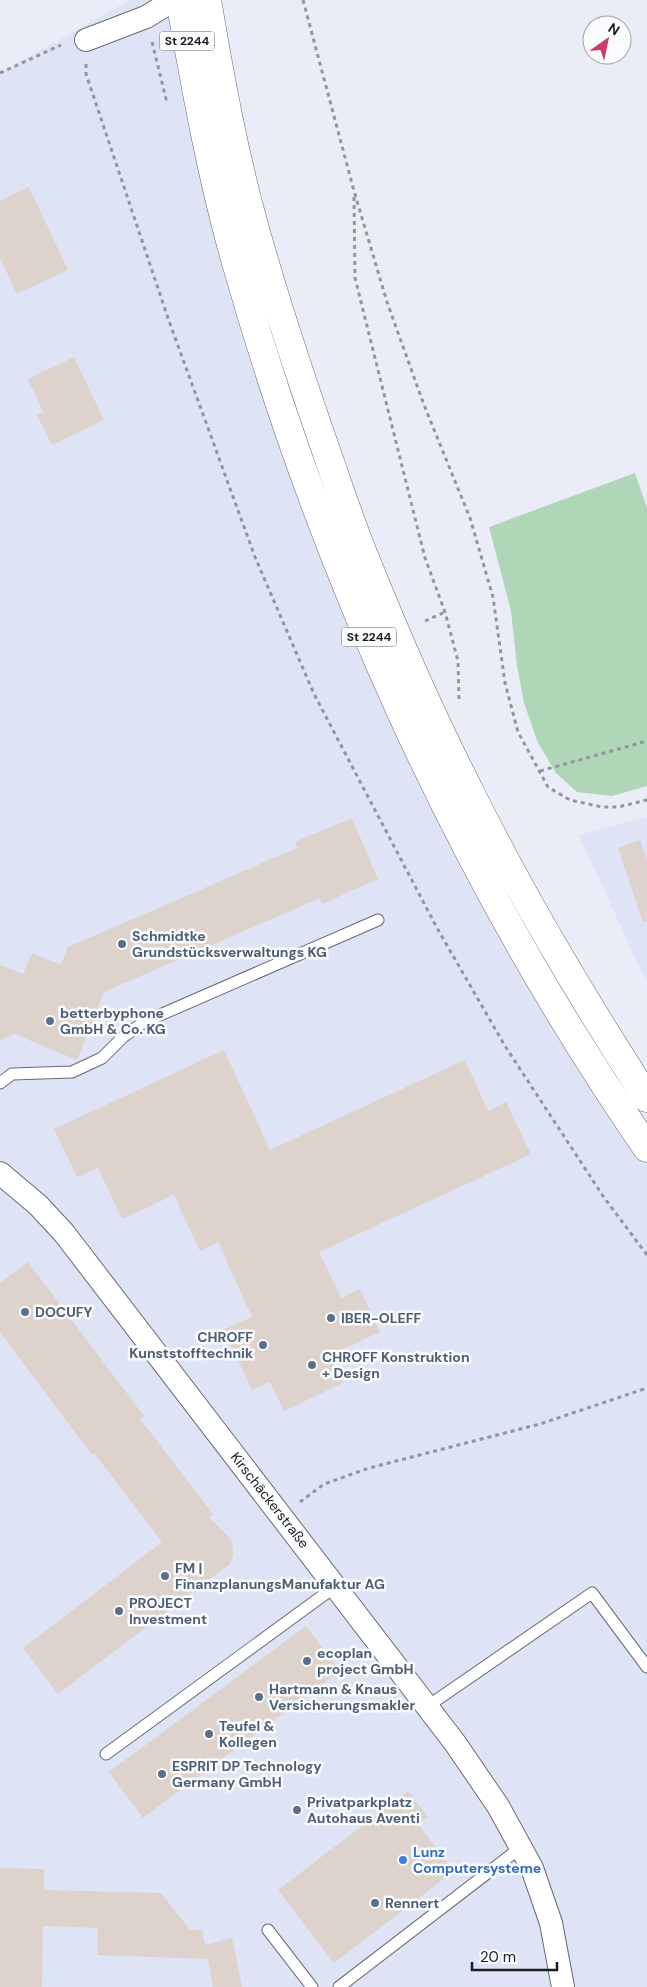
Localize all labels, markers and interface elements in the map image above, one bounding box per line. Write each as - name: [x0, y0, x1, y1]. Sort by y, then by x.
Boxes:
- north arrow: [582, 15, 632, 65]
- text: N: [605, 19, 623, 39]
- road number: St 2244: [160, 31, 214, 50]
- road number: St 2244: [342, 628, 396, 646]
- place label: Schmidtke Grundstücksverwaltungs KG: [132, 927, 327, 961]
- marker: Schmidtke Grundstücksverwaltungs KG: [116, 938, 128, 950]
- place label: betterbyphone GmbH & Co. KG: [60, 1004, 166, 1038]
- marker: betterbyphone GmbH & Co. KG: [44, 1015, 56, 1027]
- place label: DOCUFY: [35, 1303, 93, 1321]
- marker: DOCUFY: [19, 1306, 31, 1318]
- place label: IBER-OLEFF: [341, 1309, 422, 1327]
- marker: IBER-OLEFF: [325, 1312, 337, 1324]
- place label: CHROFF Kunststofftechnik: [129, 1328, 253, 1362]
- marker: CHROFF Kunststofftechnik: [257, 1339, 269, 1351]
- place label: CHROFF Konstruktion + Design: [322, 1348, 470, 1382]
- marker: CHROFF Konstruktion + Design: [306, 1359, 318, 1371]
- street label: Kirschäckerstraße: [227, 1448, 313, 1552]
- place label: FM | FinanzplanungsManufaktur AG: [175, 1559, 385, 1593]
- marker: FM | FinanzplanungsManufaktur AG: [159, 1570, 171, 1582]
- place label: PROJECT Investment: [129, 1594, 207, 1628]
- marker: PROJECT Investment: [113, 1605, 125, 1617]
- place label: ecoplan project GmbH: [317, 1644, 414, 1678]
- marker: ecoplan project GmbH: [301, 1655, 313, 1667]
- place label: Hartmann & Knaus Versicherungsmakler: [269, 1680, 415, 1714]
- marker: Hartmann & Knaus Versicherungsmakler: [253, 1691, 265, 1703]
- place label: Teufel & Kollegen: [219, 1717, 277, 1751]
- marker: Teufel & Kollegen: [203, 1728, 215, 1740]
- place label: ESPRIT DP Technology Germany GmbH: [172, 1757, 322, 1791]
- marker: ESPRIT DP Technology Germany GmbH: [156, 1768, 168, 1780]
- place label: Privatparkplatz Autohaus Aventi: [307, 1793, 420, 1827]
- marker: Privatparkplatz Autohaus Aventi: [291, 1804, 303, 1816]
- place label: Lunz Computersysteme: [413, 1843, 541, 1877]
- marker: Lunz Computersysteme: [397, 1854, 409, 1866]
- place label: Rennert: [385, 1894, 439, 1912]
- marker: Rennert: [369, 1897, 381, 1909]
- scale bar: [472, 1940, 557, 1972]
- text: 20 m: [480, 1947, 516, 1967]

